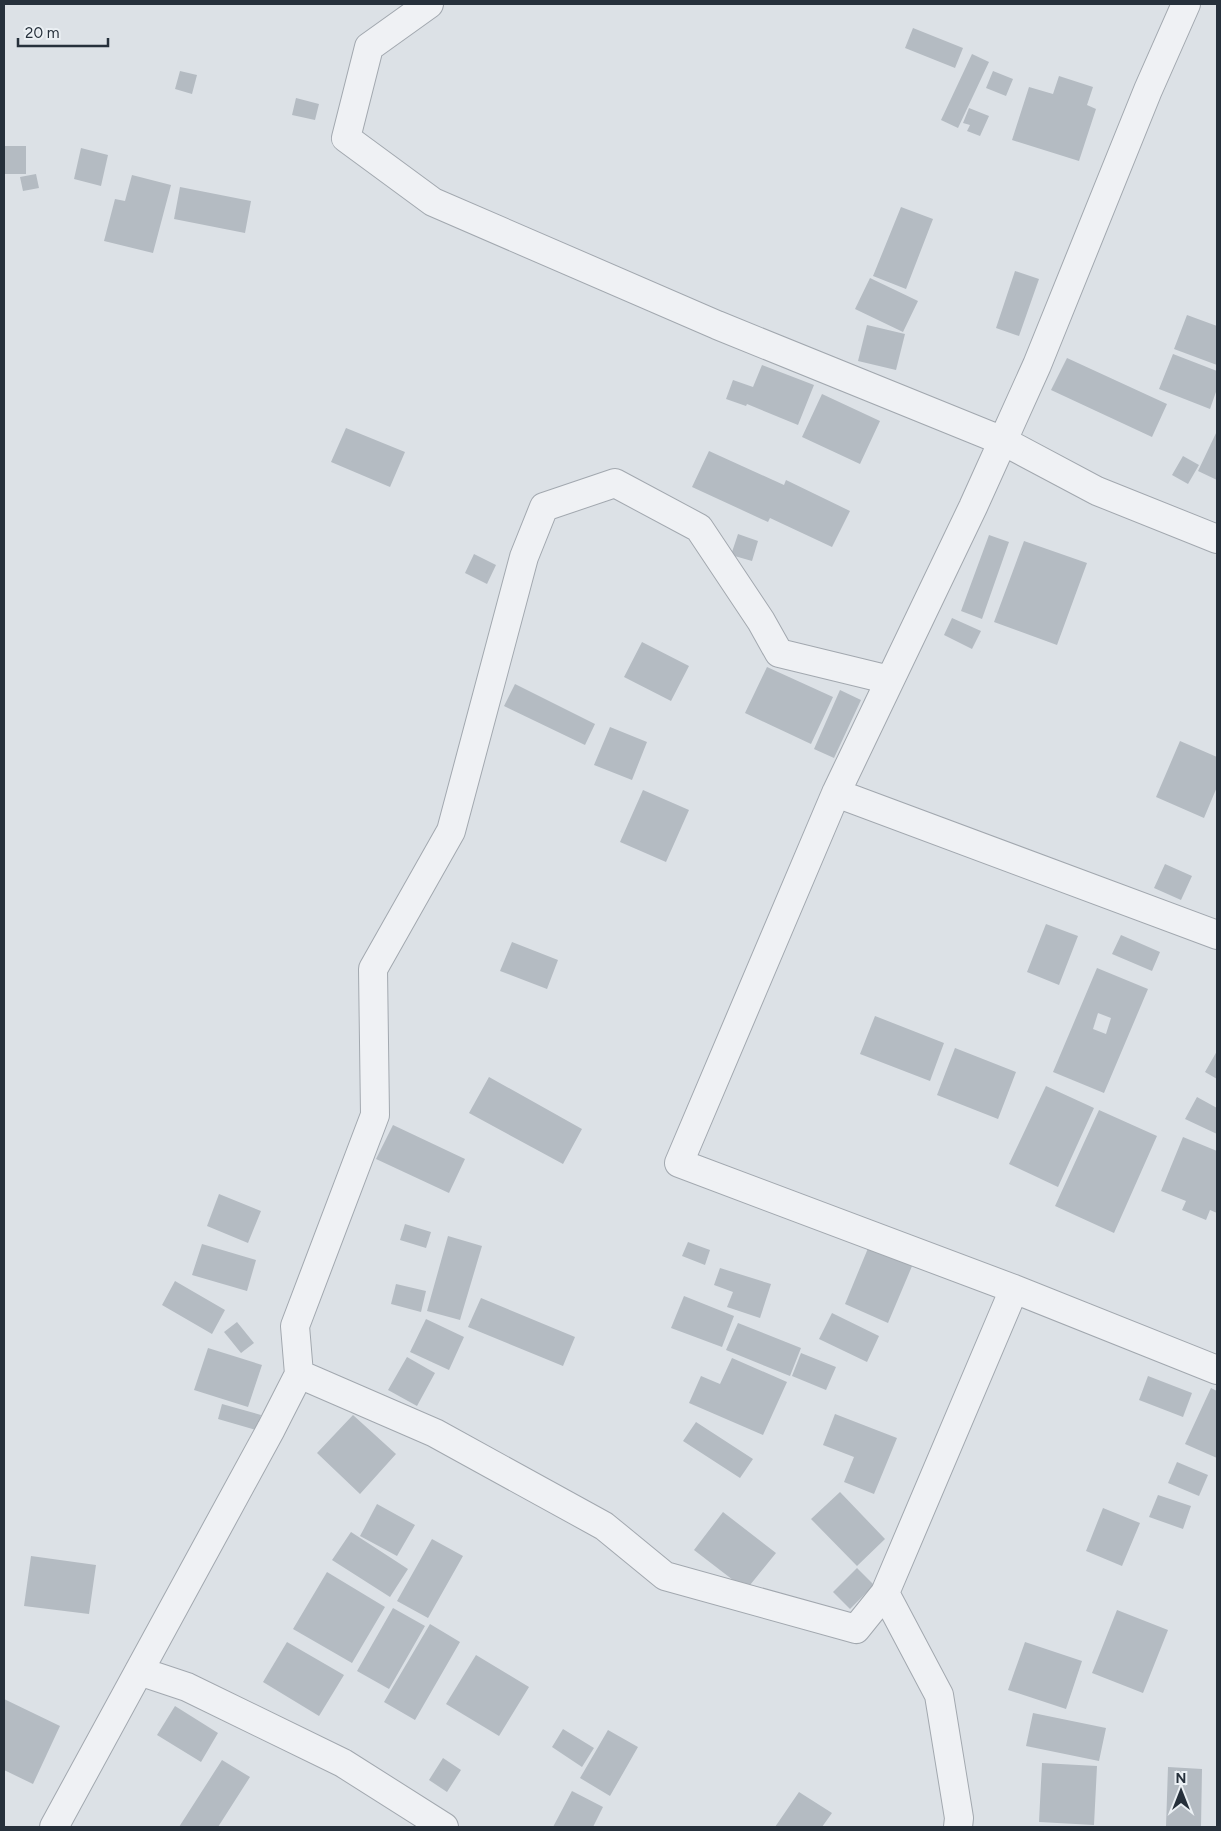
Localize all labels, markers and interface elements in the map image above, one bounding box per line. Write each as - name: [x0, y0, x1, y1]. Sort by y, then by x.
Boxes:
- scale bar: [18, 15, 108, 47]
- text: 20 m: [25, 24, 59, 42]
- north arrow: [1156, 1766, 1206, 1816]
- text: N: [1176, 1770, 1186, 1787]

